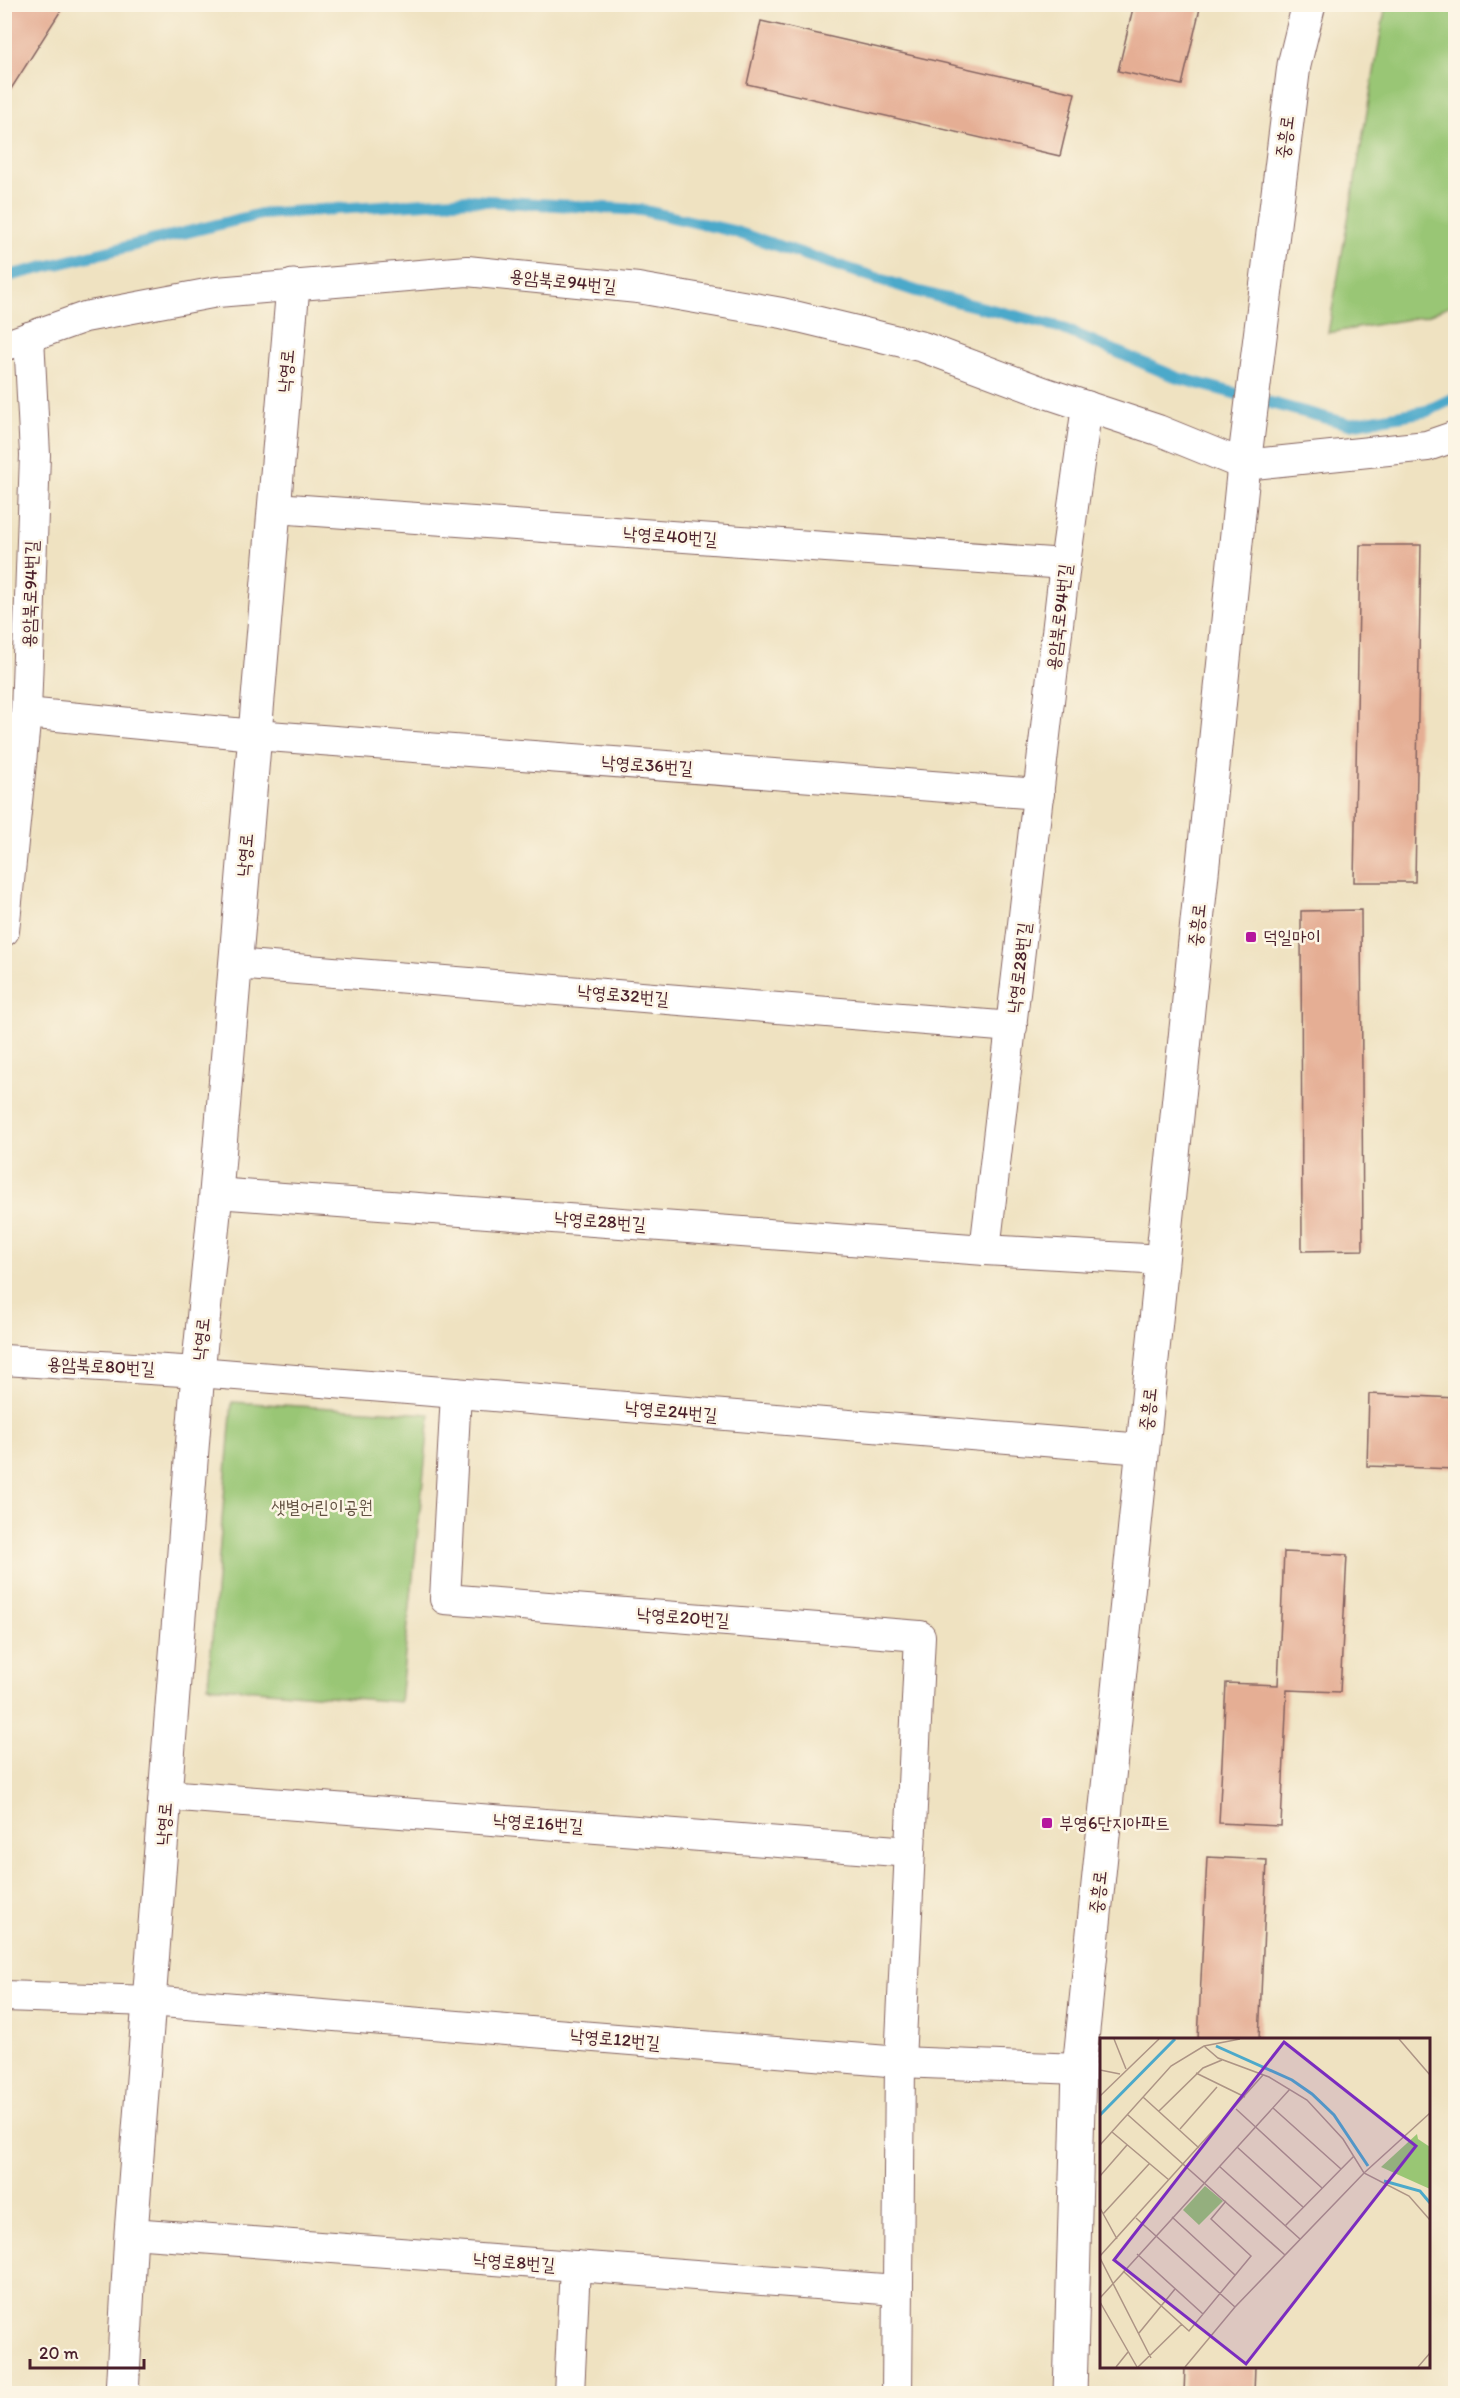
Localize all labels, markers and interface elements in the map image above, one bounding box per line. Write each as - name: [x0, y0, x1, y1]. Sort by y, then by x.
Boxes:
- street label: 중흥로: [1271, 114, 1299, 160]
- street label: 용암북로94번길: [509, 264, 618, 298]
- street label: 낙영로: [273, 348, 299, 394]
- street label: 낙영로40번길: [622, 522, 718, 550]
- street label: 용암북로94번길: [17, 540, 43, 648]
- street label: 용암북로94번길: [1042, 562, 1077, 672]
- street label: 낙영로36번길: [600, 751, 694, 779]
- street label: 낙영로: [232, 832, 258, 878]
- street label: 중흥로: [1184, 902, 1210, 948]
- street label: 낙영로28번길: [1002, 921, 1036, 1015]
- place label: 덕일마이: [1263, 926, 1321, 948]
- marker: 덕일마이: [1244, 930, 1258, 944]
- street label: 낙영로32번길: [576, 980, 670, 1010]
- street label: 낙영로28번길: [553, 1207, 647, 1235]
- street label: 낙영로: [188, 1316, 214, 1362]
- street label: 용암북로80번길: [47, 1352, 156, 1380]
- street label: 중흥로: [1135, 1386, 1161, 1432]
- street label: 낙영로24번길: [624, 1396, 719, 1426]
- park label: 샛별어린이공원: [271, 1496, 373, 1518]
- street label: 낙영로20번길: [636, 1603, 731, 1631]
- street label: 낙영로: [152, 1802, 176, 1846]
- street label: 낙영로16번길: [492, 1809, 584, 1837]
- place label: 부영6단지아파트: [1059, 1812, 1170, 1834]
- marker: 부영6단지아파트: [1040, 1816, 1054, 1830]
- street label: 중흥로: [1085, 1869, 1111, 1915]
- street label: 낙영로12번길: [569, 2024, 661, 2054]
- inset map: [1100, 2038, 1430, 2368]
- street label: 낙영로8번길: [472, 2248, 556, 2276]
- scale bar: [30, 2332, 144, 2370]
- text: 20 m: [39, 2342, 79, 2364]

